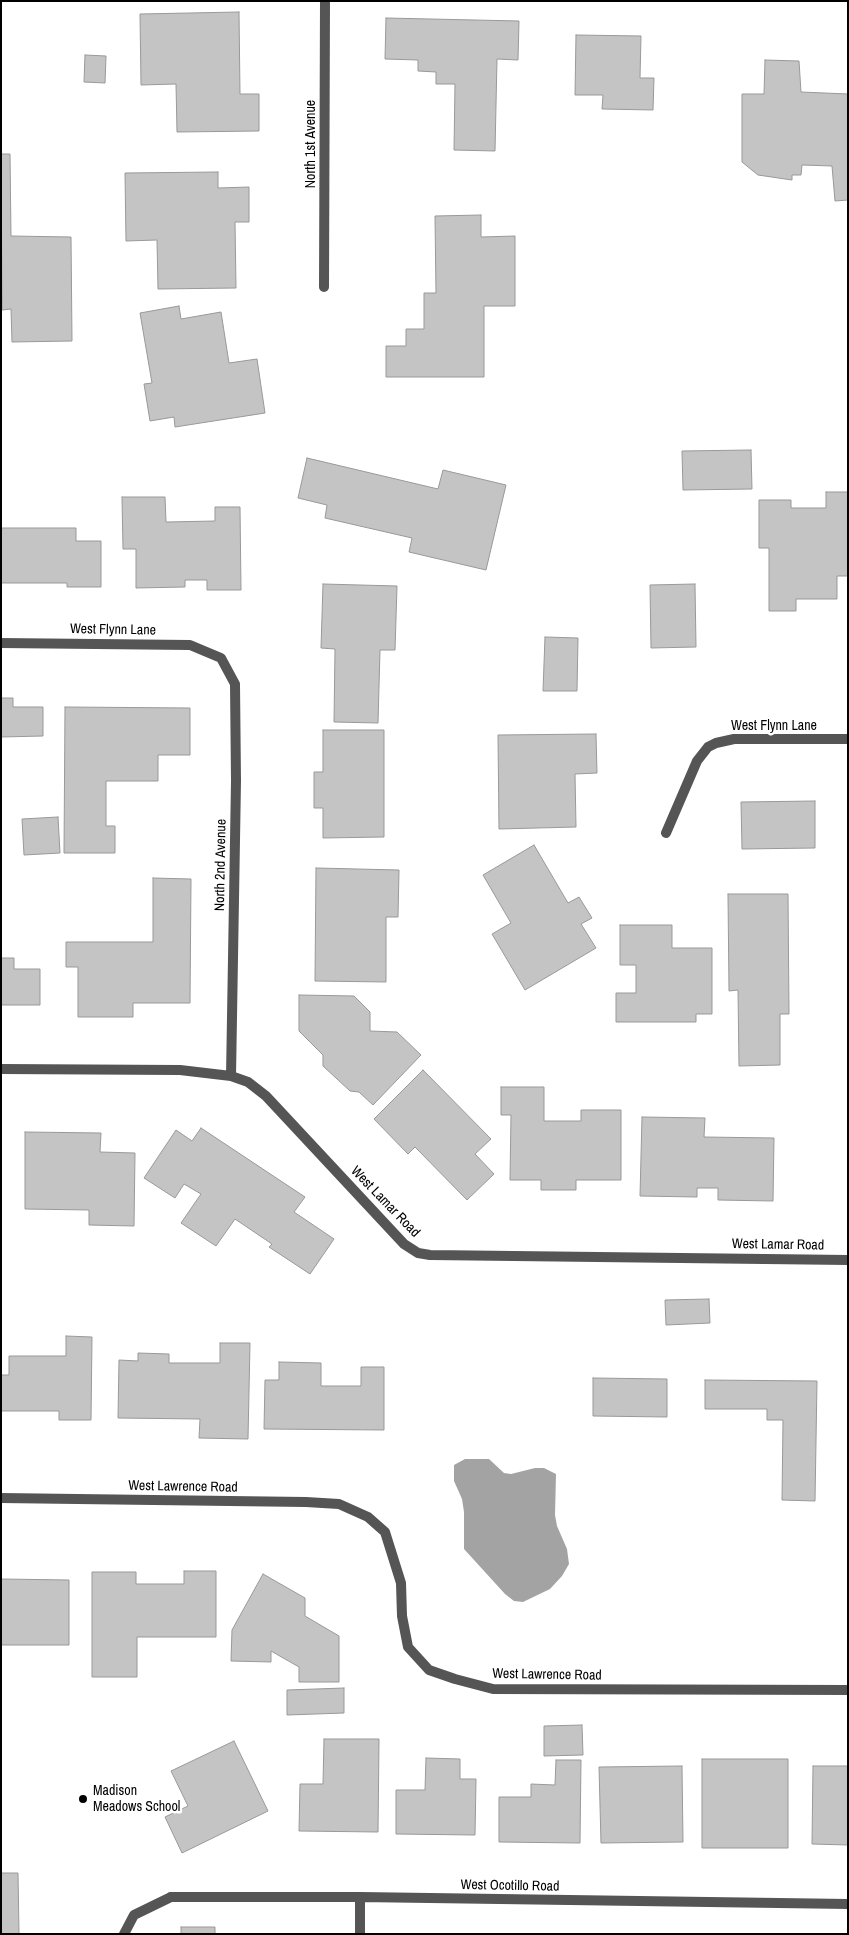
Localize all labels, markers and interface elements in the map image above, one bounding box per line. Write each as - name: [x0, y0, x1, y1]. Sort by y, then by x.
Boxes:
- street label: North 1st Avenue: [303, 100, 319, 188]
- street label: West Flynn Lane: [70, 621, 156, 639]
- street label: West Flynn Lane: [731, 718, 817, 734]
- street label: North 2nd Avenue: [212, 819, 230, 911]
- street label: West Lamar Road: [347, 1163, 423, 1241]
- street label: West Lamar Road: [732, 1236, 824, 1254]
- street label: West Lawrence Road: [128, 1478, 238, 1496]
- street label: West Lawrence Road: [492, 1666, 602, 1684]
- place label: Madison Meadows School: [93, 1783, 180, 1815]
- marker: Madison Meadows School: [77, 1793, 89, 1805]
- street label: West Ocotillo Road: [461, 1877, 559, 1895]

